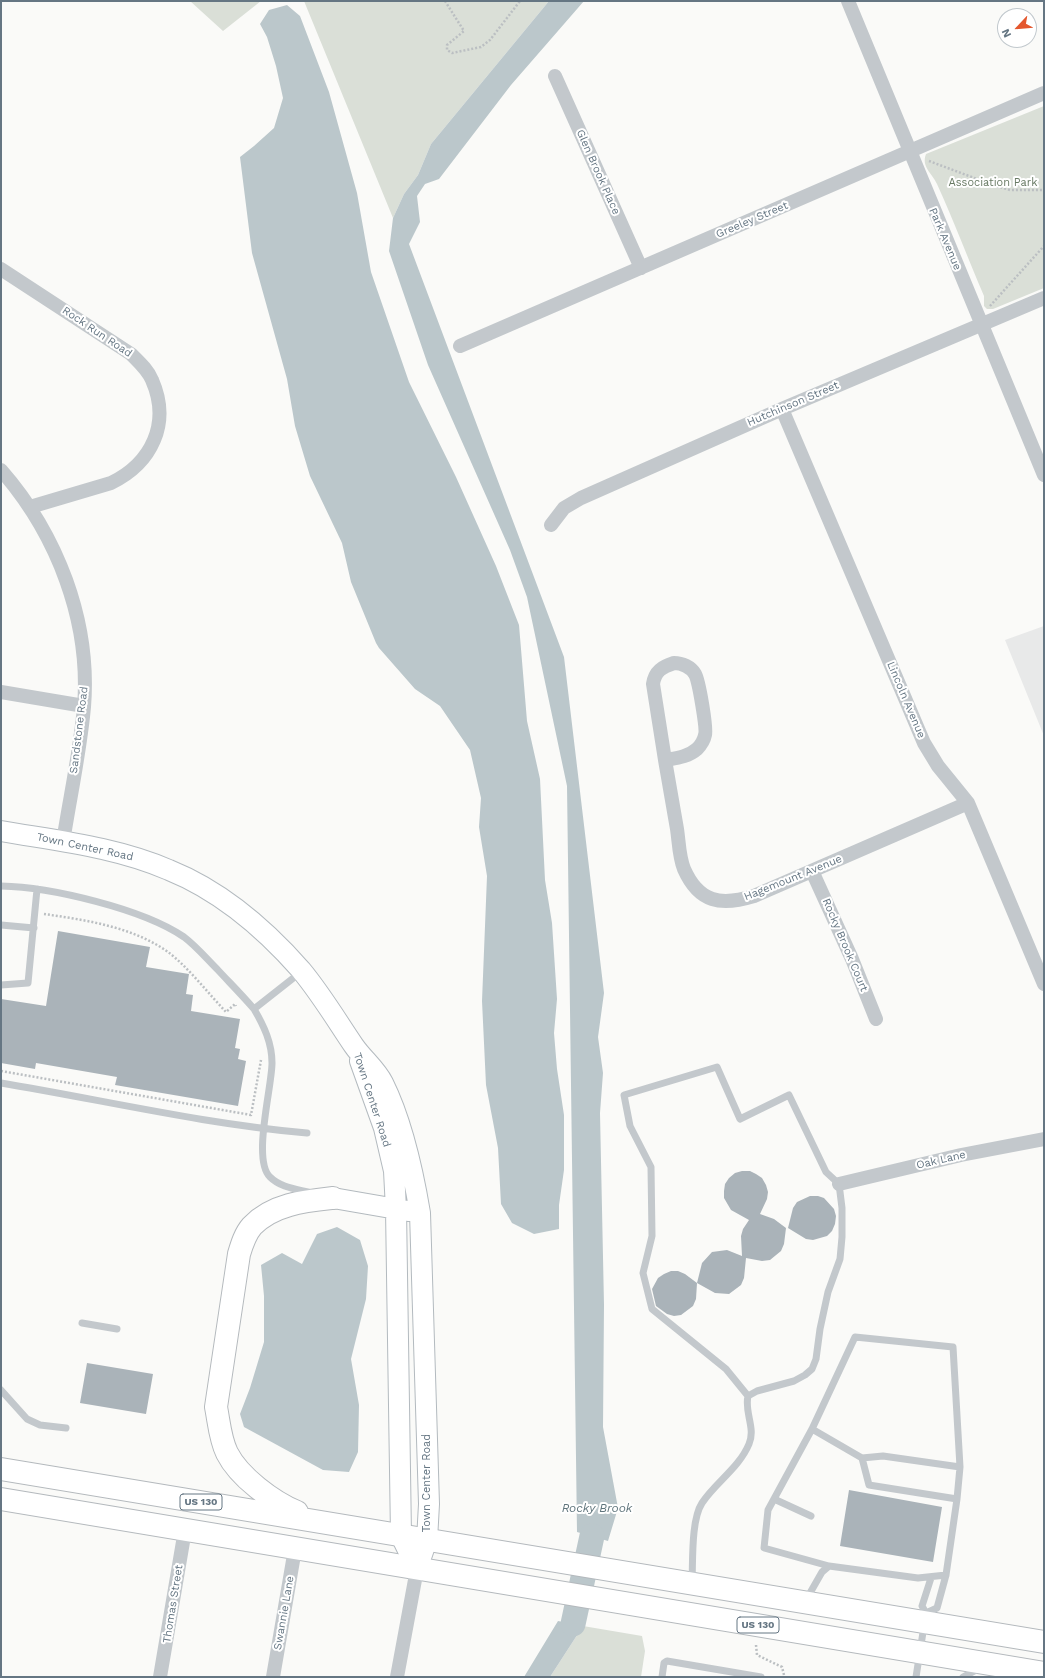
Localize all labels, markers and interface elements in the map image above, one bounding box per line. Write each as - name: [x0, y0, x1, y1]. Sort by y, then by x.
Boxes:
- north arrow: [997, 8, 1037, 48]
- text: N: [999, 27, 1014, 40]
- street label: Glen Brook Place: [573, 127, 623, 217]
- park label: Association Park: [949, 176, 1037, 190]
- street label: Greeley Street: [714, 199, 790, 241]
- street label: Park Avenue: [926, 206, 964, 272]
- street label: Rock Run Road: [60, 304, 134, 360]
- street label: Hutchinson Street: [745, 379, 841, 429]
- street label: Lincoln Avenue: [884, 660, 928, 740]
- street label: Sandstone Road: [67, 686, 91, 774]
- street label: Town Center Road: [36, 830, 134, 864]
- street label: Hagemount Avenue: [742, 852, 844, 904]
- street label: Rocky Brook Court: [819, 896, 871, 994]
- street label: Town Center Road: [351, 1051, 393, 1149]
- street label: Oak Lane: [915, 1148, 967, 1172]
- street label: Town Center Road: [420, 1434, 434, 1532]
- road number: US 130: [180, 1494, 222, 1510]
- water label: Rocky Brook: [562, 1501, 632, 1515]
- street label: Thomas Street: [160, 1564, 186, 1644]
- street label: Swannie Lane: [271, 1575, 297, 1651]
- road number: US 130: [737, 1617, 779, 1633]

